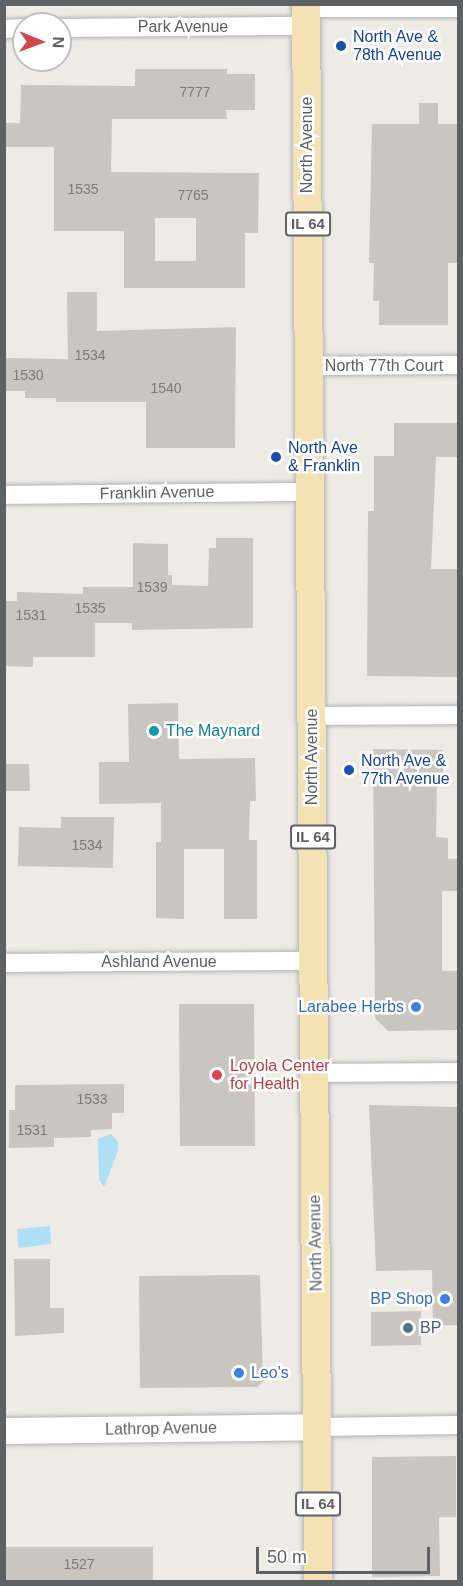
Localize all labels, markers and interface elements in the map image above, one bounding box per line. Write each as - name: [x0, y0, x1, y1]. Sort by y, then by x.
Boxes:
- north arrow: [12, 12, 72, 72]
- street label: Park Avenue: [137, 17, 229, 37]
- place label: North Ave & 78th Avenue: [353, 27, 443, 65]
- text: N: [50, 36, 67, 48]
- marker: North Ave & 78th Avenue: [334, 39, 348, 53]
- house number: 7777: [179, 84, 211, 100]
- street label: North Avenue: [297, 96, 317, 194]
- house number: 1535: [67, 181, 99, 197]
- house number: 7765: [177, 187, 209, 203]
- road number: IL 64: [284, 212, 332, 236]
- house number: 1534: [74, 347, 106, 363]
- street label: North 77th Court: [325, 356, 443, 376]
- house number: 1530: [12, 367, 44, 383]
- house number: 1540: [150, 380, 182, 396]
- place label: North Ave & Franklin: [288, 438, 360, 476]
- marker: North Ave & Franklin: [269, 450, 283, 464]
- street label: Franklin Avenue: [99, 482, 215, 504]
- house number: 1539: [136, 579, 168, 595]
- house number: 1535: [74, 600, 106, 616]
- house number: 1531: [15, 607, 47, 623]
- street label: North Avenue: [302, 708, 322, 806]
- place label: The Maynard: [166, 721, 260, 741]
- marker: The Maynard: [147, 724, 161, 738]
- place label: North Ave & 77th Avenue: [361, 751, 451, 789]
- marker: North Ave & 77th Avenue: [342, 763, 356, 777]
- road number: IL 64: [289, 825, 337, 849]
- house number: 1534: [71, 837, 103, 853]
- street label: Ashland Avenue: [101, 952, 217, 972]
- place label: Larabee Herbs: [298, 997, 404, 1017]
- marker: Larabee Herbs: [409, 1000, 423, 1014]
- place label: Loyola Center for Health: [230, 1056, 330, 1094]
- marker: Loyola Center for Health: [208, 1066, 226, 1084]
- house number: 1533: [76, 1091, 108, 1107]
- house number: 1531: [16, 1122, 48, 1138]
- street label: North Avenue: [306, 1194, 326, 1292]
- place label: BP Shop: [370, 1289, 433, 1309]
- marker: BP Shop: [438, 1292, 452, 1306]
- place label: BP: [420, 1318, 441, 1338]
- marker: BP: [401, 1321, 415, 1335]
- place label: Leo's: [251, 1363, 289, 1383]
- marker: Leo's: [232, 1366, 246, 1380]
- street label: Lathrop Avenue: [104, 1418, 218, 1440]
- road number: IL 64: [294, 1492, 342, 1516]
- scale bar: [259, 1535, 433, 1573]
- text: 50 m: [267, 1547, 307, 1567]
- house number: 1527: [63, 1556, 95, 1572]

